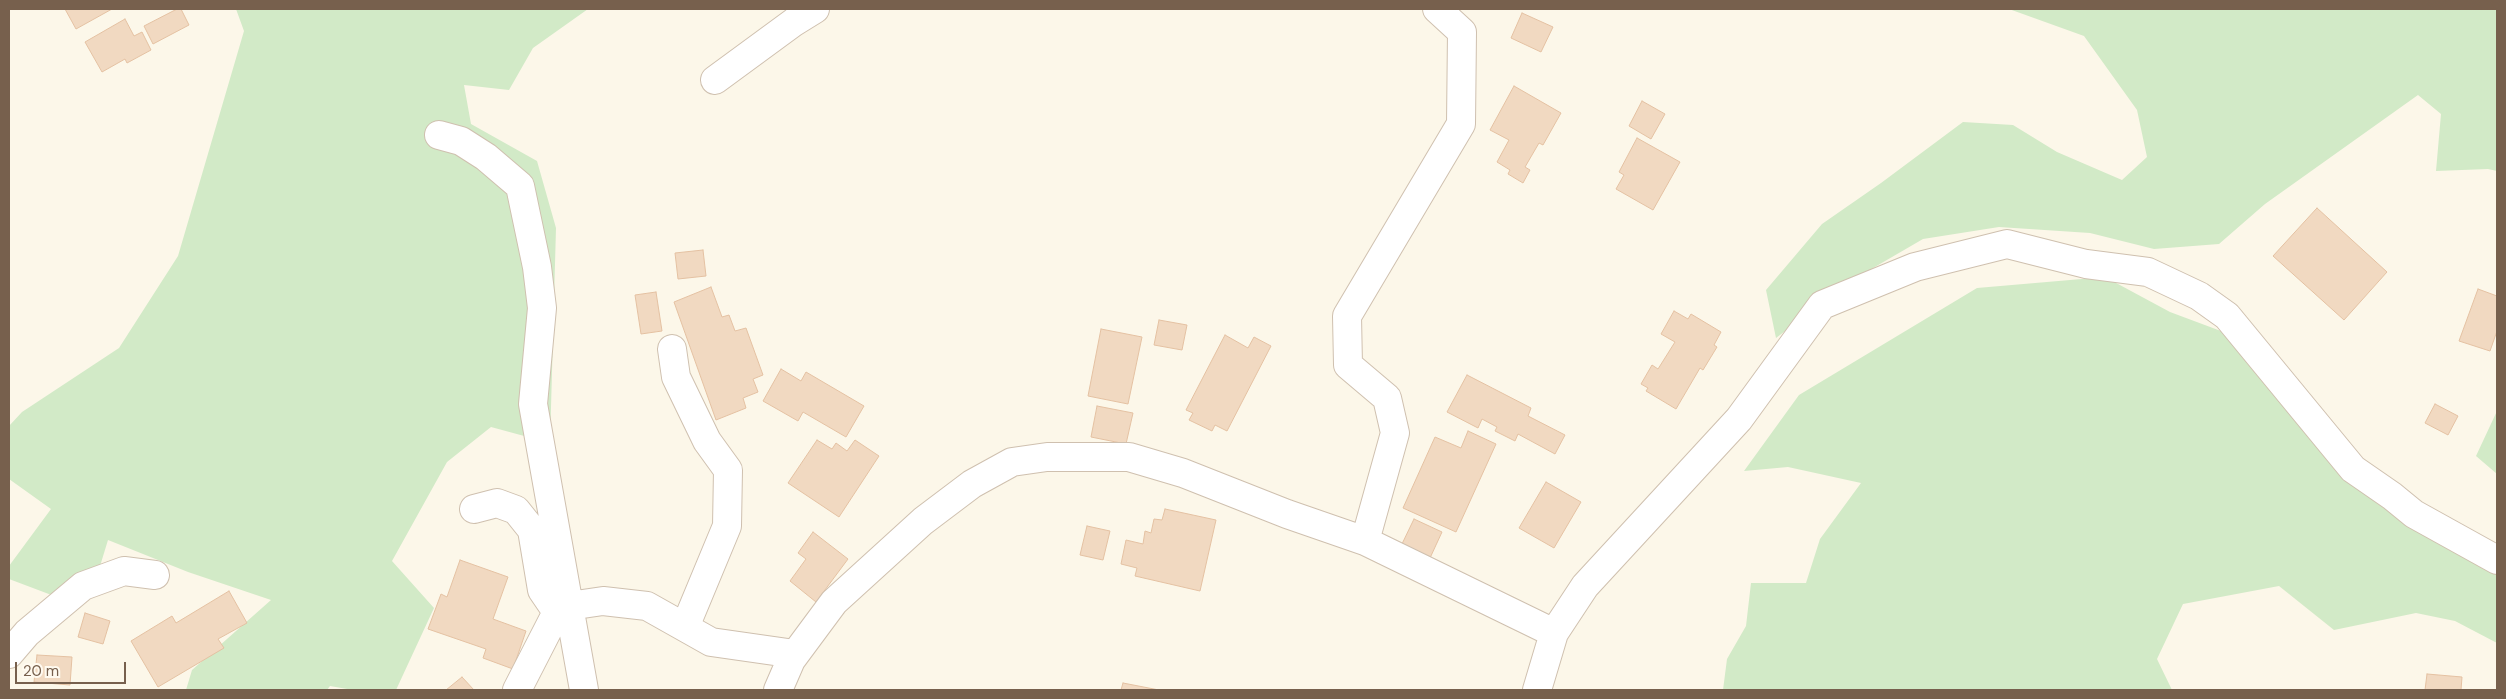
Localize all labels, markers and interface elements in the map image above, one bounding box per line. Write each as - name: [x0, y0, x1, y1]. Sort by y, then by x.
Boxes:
- scale bar: [18, 652, 129, 684]
- text: 20 m: [23, 661, 59, 681]

